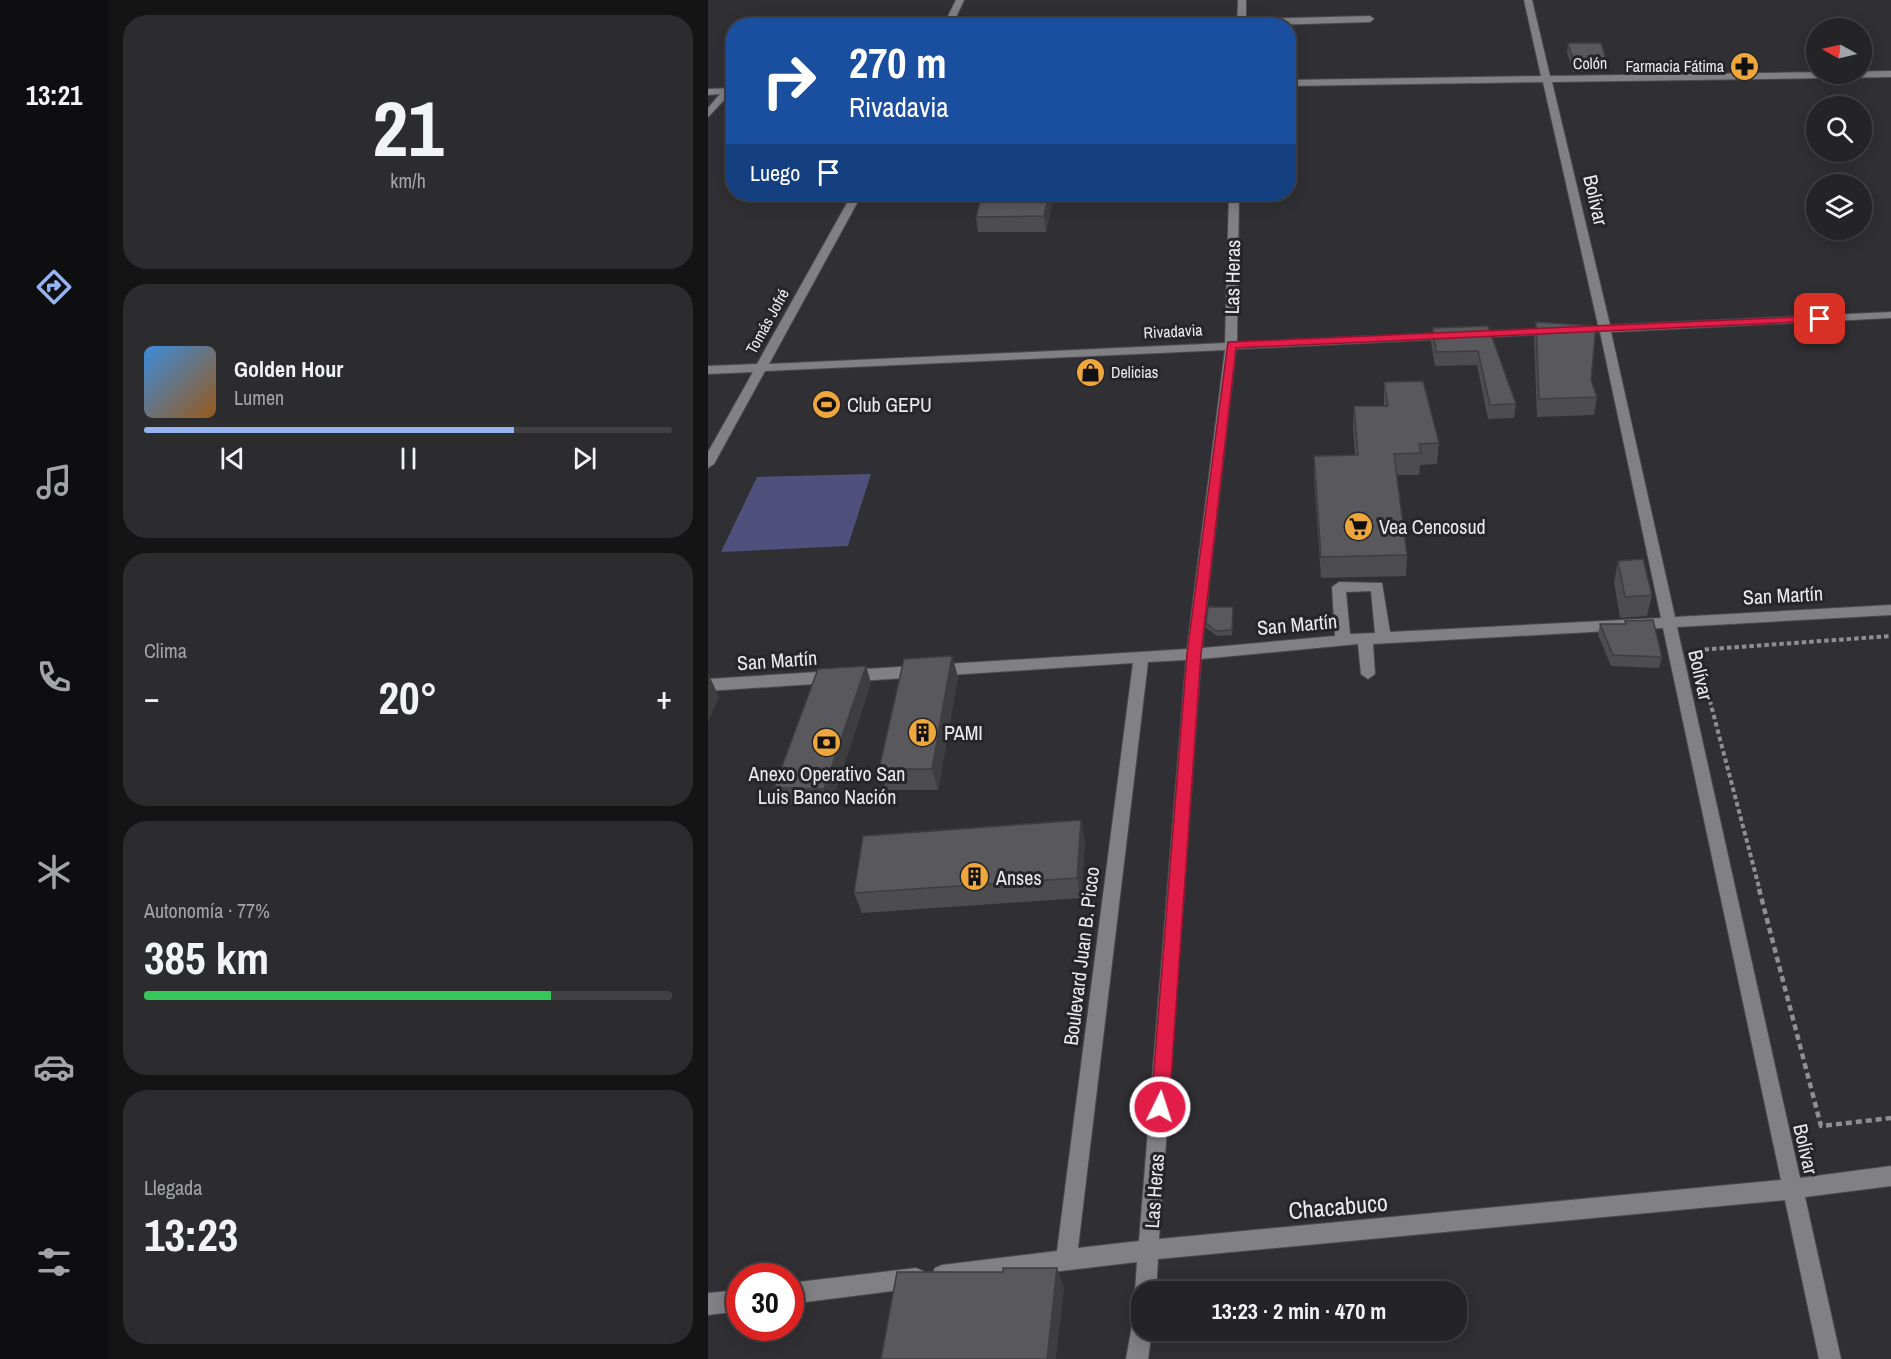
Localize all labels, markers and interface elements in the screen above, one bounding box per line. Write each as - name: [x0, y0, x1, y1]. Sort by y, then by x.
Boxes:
- north arrow: [1806, 18, 1872, 84]
- map controls: [1806, 18, 1872, 240]
- text: 270 m: [849, 35, 947, 91]
- icon: right: [750, 42, 828, 120]
- pharmacy icon: Farmacia Fátima: [1729, 50, 1761, 82]
- street label: Colón: [1573, 52, 1607, 74]
- place label: Farmacia Fátima: [1625, 55, 1725, 77]
- text: 21: [372, 75, 444, 180]
- text: 13:21: [26, 77, 82, 113]
- text: Rivadavia: [849, 89, 949, 125]
- button: search: [1806, 96, 1872, 162]
- icon: arrive: [812, 156, 845, 189]
- text: Luego: [750, 158, 800, 188]
- text: km/h: [390, 167, 426, 194]
- street label: Bolívar: [1577, 172, 1615, 228]
- button: layers: [1806, 174, 1872, 240]
- street label: Las Heras: [1218, 239, 1246, 315]
- icon: directions: [33, 266, 75, 308]
- street label: Tomás Jofré: [740, 284, 794, 358]
- pin: [1794, 293, 1845, 344]
- icon: arrive: [1803, 302, 1836, 335]
- street label: Rivadavia: [1143, 318, 1204, 344]
- text: Golden Hour: [234, 354, 343, 384]
- shop icon: Delicias: [1074, 356, 1106, 388]
- place label: Delicias: [1111, 361, 1158, 383]
- text: Lumen: [234, 384, 284, 411]
- sports icon: Club GEPU: [810, 388, 842, 420]
- place label: Club GEPU: [847, 391, 932, 418]
- icon: previous: [216, 442, 249, 475]
- icon: pause: [392, 442, 425, 475]
- icon: next: [568, 442, 601, 475]
- icon: music: [33, 461, 75, 503]
- supermarket icon: Vea Cencosud: [1342, 510, 1374, 542]
- place label: Vea Cencosud: [1379, 513, 1486, 540]
- street label: San Martín: [1742, 579, 1824, 611]
- street label: San Martín: [1256, 607, 1338, 641]
- text: Clima: [144, 637, 187, 664]
- street label: San Martín: [736, 644, 818, 676]
- street label: Bolívar: [1682, 647, 1720, 703]
- icon: phone: [33, 656, 75, 698]
- text: 20°: [378, 667, 438, 728]
- text: −: [144, 675, 160, 719]
- text: +: [656, 675, 672, 719]
- building icon: PAMI: [907, 716, 939, 748]
- place label: PAMI: [944, 719, 983, 746]
- bank icon: Anexo Operativo San Luis Banco Nación: [811, 726, 843, 758]
- place label: Anexo Operativo San Luis Banco Nación: [748, 760, 905, 810]
- icon: climate: [33, 851, 75, 893]
- building icon: Anses: [959, 861, 991, 893]
- place label: Anses: [995, 864, 1042, 891]
- street label: Boulevard Juan B. Picco: [1057, 865, 1105, 1047]
- text: Autonomía · 77%: [144, 897, 270, 924]
- text: 385 km: [144, 927, 269, 988]
- icon: car: [33, 1046, 75, 1088]
- position arrow: [1128, 1075, 1192, 1139]
- street label: Bolívar: [1787, 1121, 1825, 1177]
- street label: Las Heras: [1138, 1153, 1170, 1229]
- text: Llegada: [144, 1174, 202, 1201]
- street label: Chacabuco: [1287, 1186, 1389, 1226]
- text: 13:23: [144, 1204, 238, 1265]
- icon: filters: [33, 1241, 75, 1283]
- speed limit sign: 30: [726, 1263, 804, 1341]
- text: 13:23 · 2 min · 470 m: [1212, 1296, 1386, 1326]

